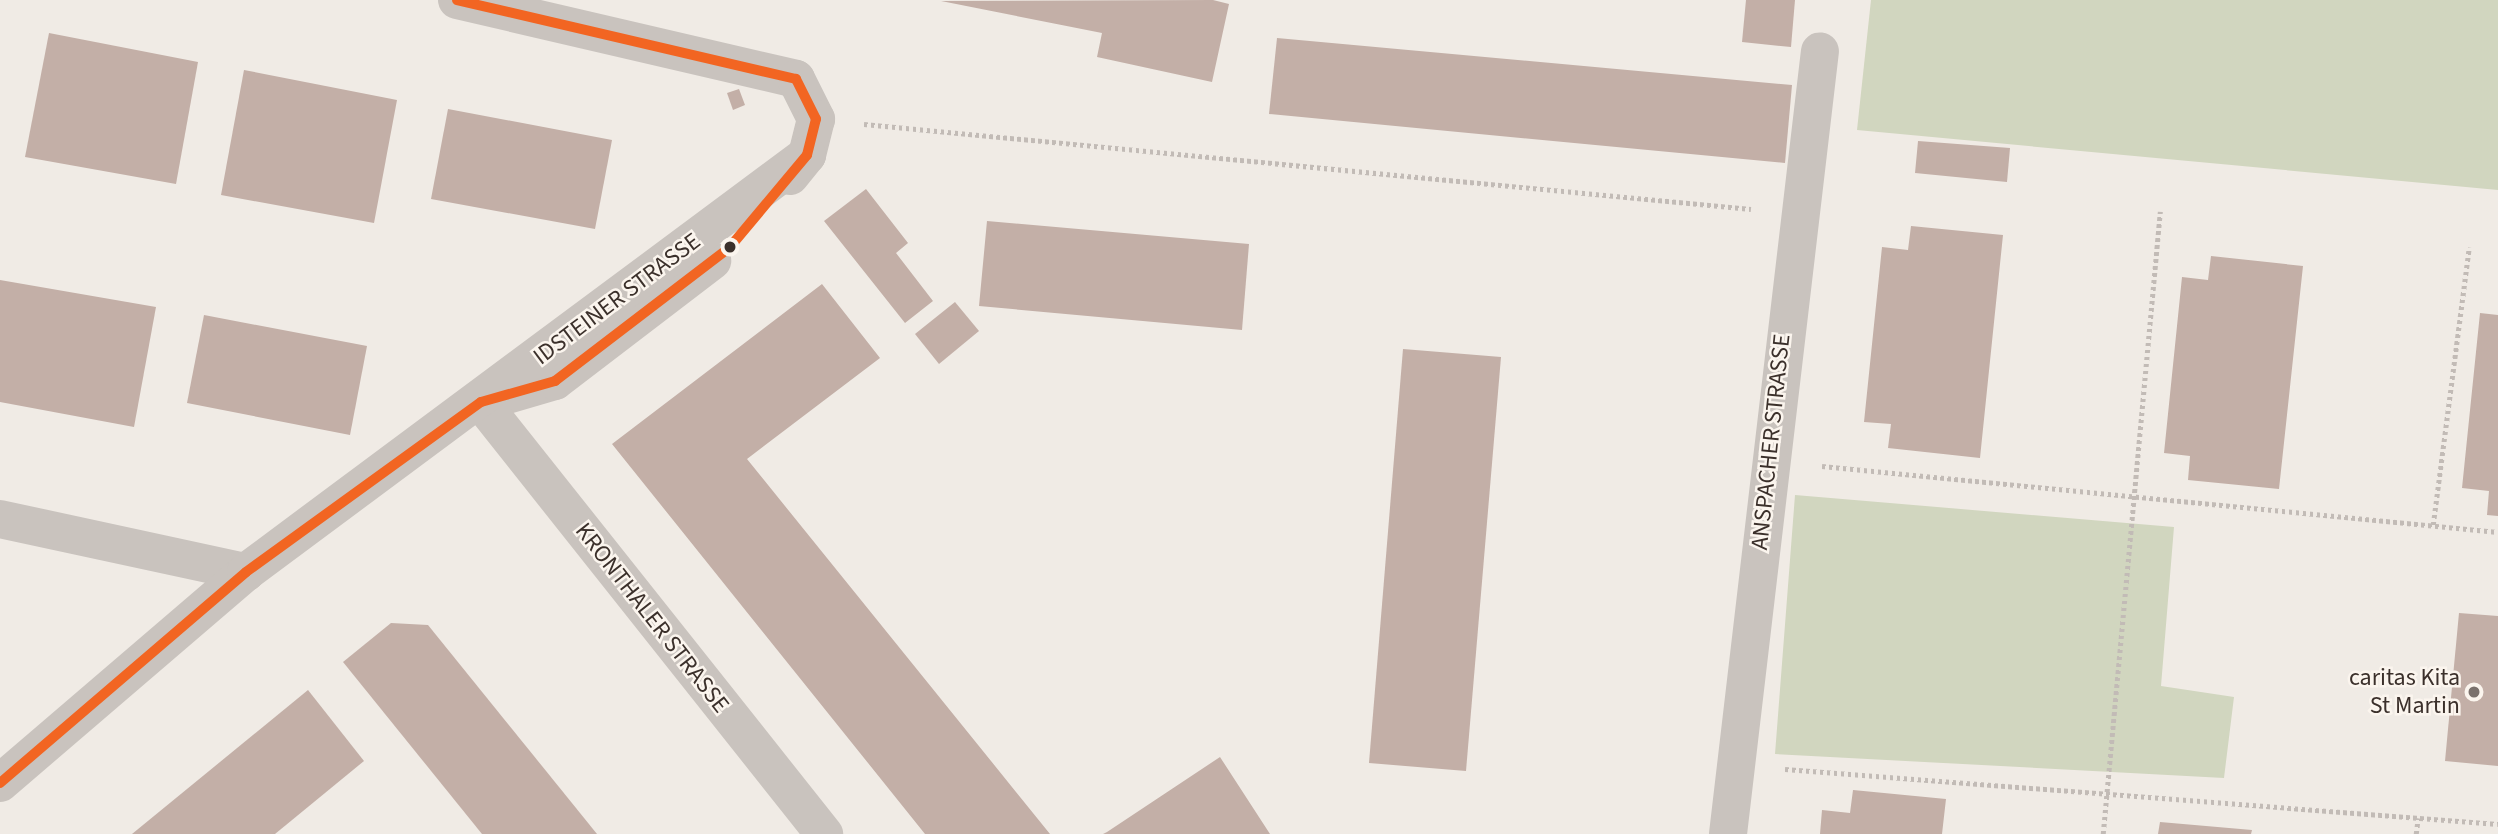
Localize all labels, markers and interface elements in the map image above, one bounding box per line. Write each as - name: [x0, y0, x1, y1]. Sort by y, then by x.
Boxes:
- street label: IDSTEINER STRASSE: [528, 227, 706, 371]
- unlabelled marker: [723, 240, 737, 254]
- street label: ANSPACHER STRASSE: [1745, 333, 1797, 551]
- street label: KRONTHALER STRASSE: [569, 517, 735, 719]
- place label: caritas Kita St Martin: [2349, 664, 2460, 720]
- marker: caritas Kita St Martin: [2466, 684, 2482, 700]

